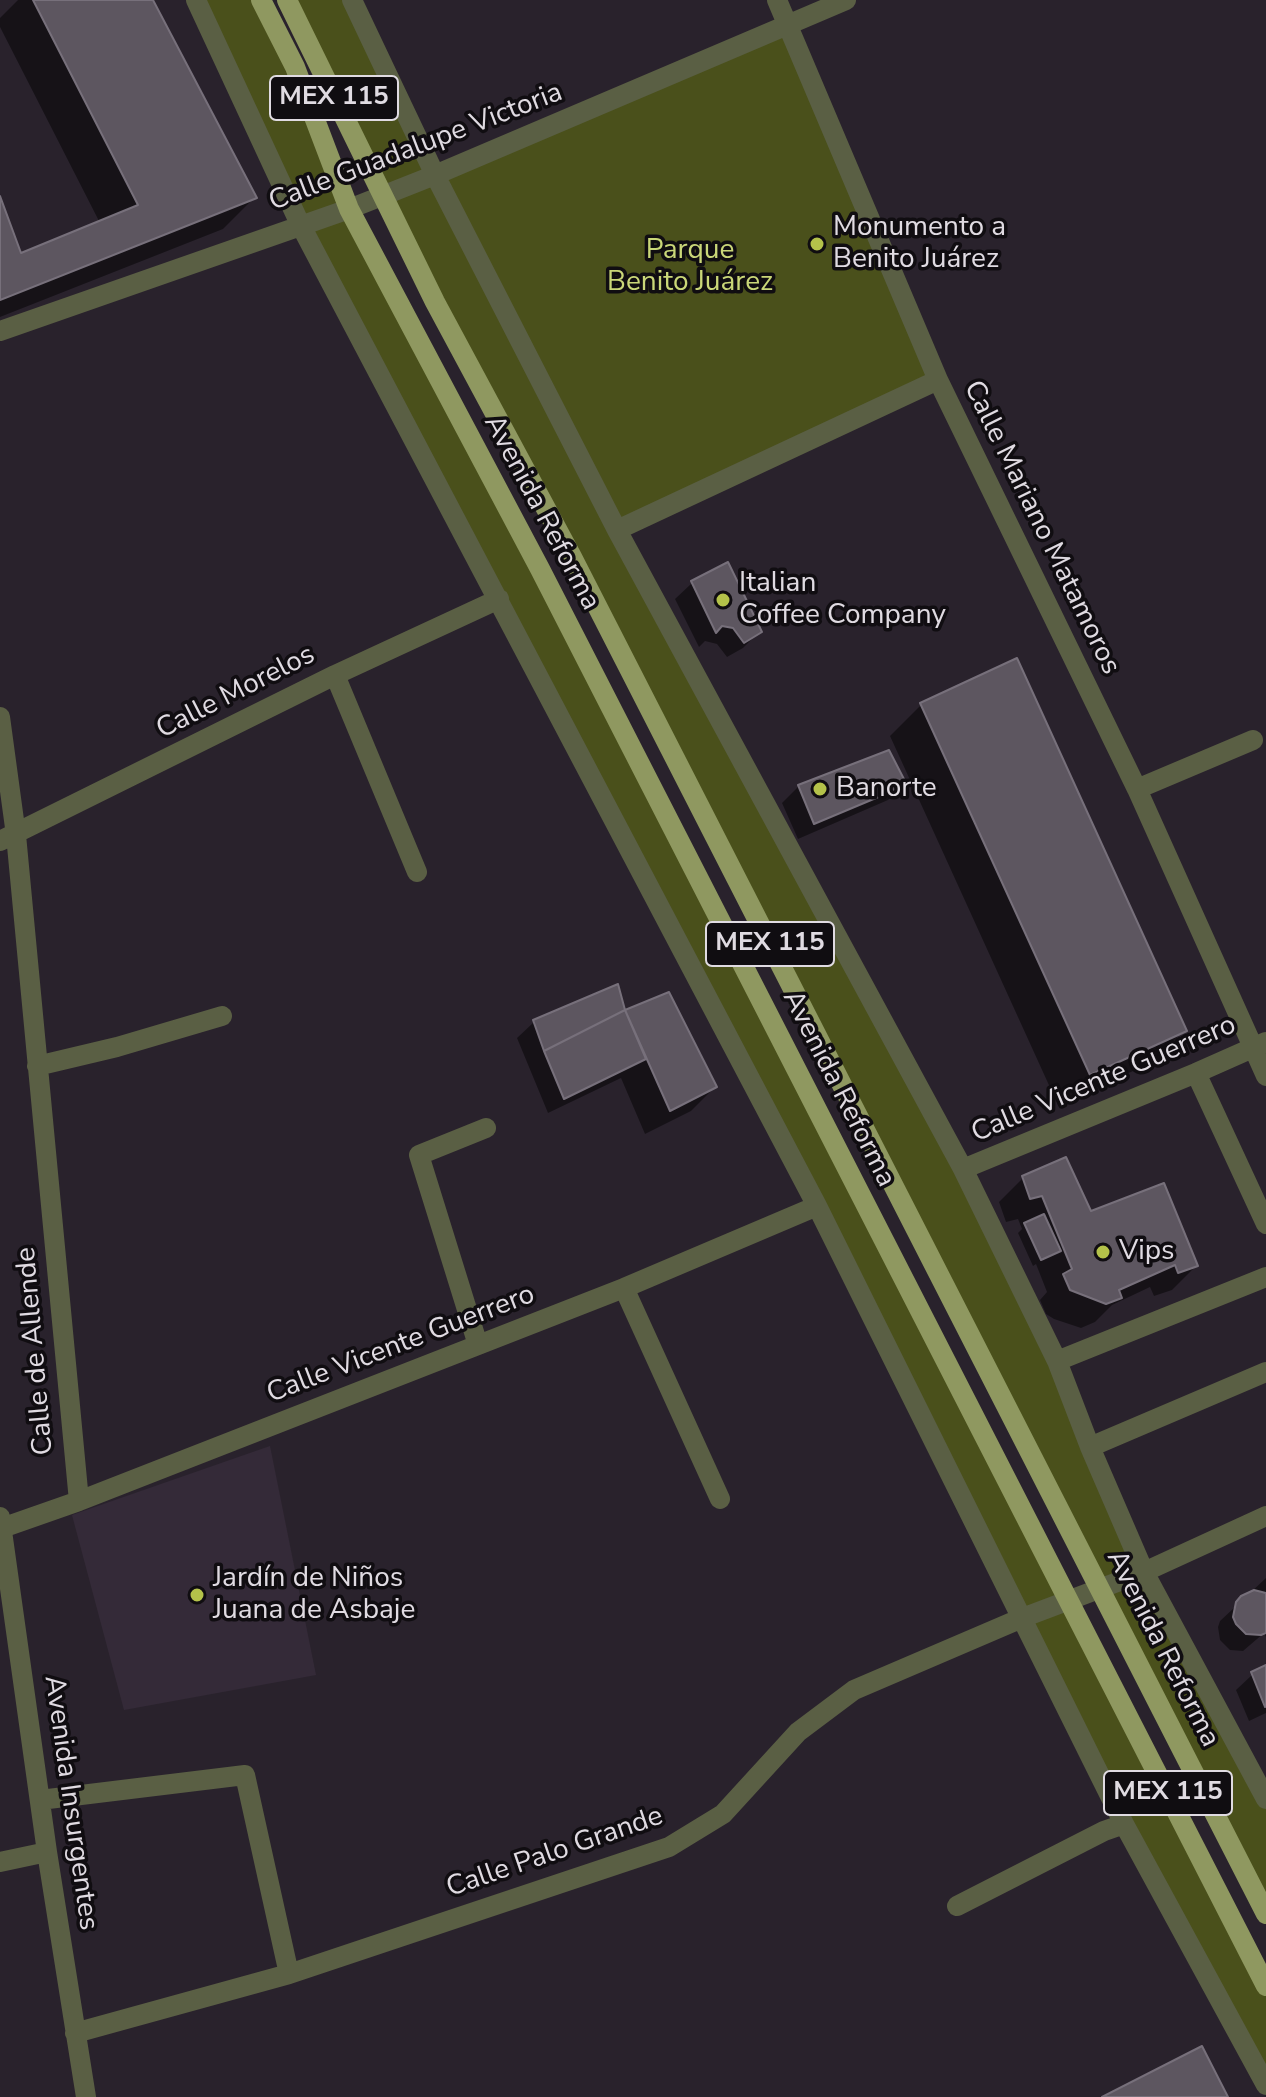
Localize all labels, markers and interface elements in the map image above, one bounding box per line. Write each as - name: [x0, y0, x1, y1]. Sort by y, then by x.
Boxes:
- street label: Calle Guadalupe Victoria: [265, 76, 567, 220]
- road number: MEX 115: [270, 76, 398, 120]
- place label: Monumento a Benito Juárez: [833, 211, 1006, 277]
- park label: Parque Benito Juárez: [607, 234, 773, 300]
- marker: Monumento a Benito Juárez: [808, 235, 826, 253]
- street label: Calle Mariano Matamoros: [955, 376, 1127, 680]
- street label: Avenida Reforma: [475, 410, 607, 616]
- place label: Italian Coffee Company: [739, 567, 946, 633]
- marker: Italian Coffee Company: [714, 591, 732, 609]
- street label: Calle Morelos: [151, 639, 321, 747]
- place label: Banorte: [836, 772, 937, 806]
- marker: Banorte: [811, 780, 829, 798]
- road number: MEX 115: [706, 922, 834, 966]
- street label: Avenida Reforma: [774, 985, 902, 1193]
- street label: Calle Vicente Guerrero: [967, 1009, 1241, 1151]
- place label: Vips: [1119, 1235, 1175, 1269]
- marker: Vips: [1094, 1243, 1112, 1261]
- street label: Calle de Allende: [10, 1245, 62, 1457]
- street label: Calle Vicente Guerrero: [262, 1278, 540, 1412]
- street label: Avenida Reforma: [1098, 1545, 1226, 1753]
- place label: Jardín de Niños Juana de Asbaje: [213, 1562, 415, 1628]
- marker: Jardín de Niños Juana de Asbaje: [188, 1586, 206, 1604]
- street label: Avenida Insurgentes: [35, 1673, 105, 1933]
- road number: MEX 115: [1104, 1771, 1232, 1815]
- street label: Calle Palo Grande: [442, 1800, 668, 1906]

